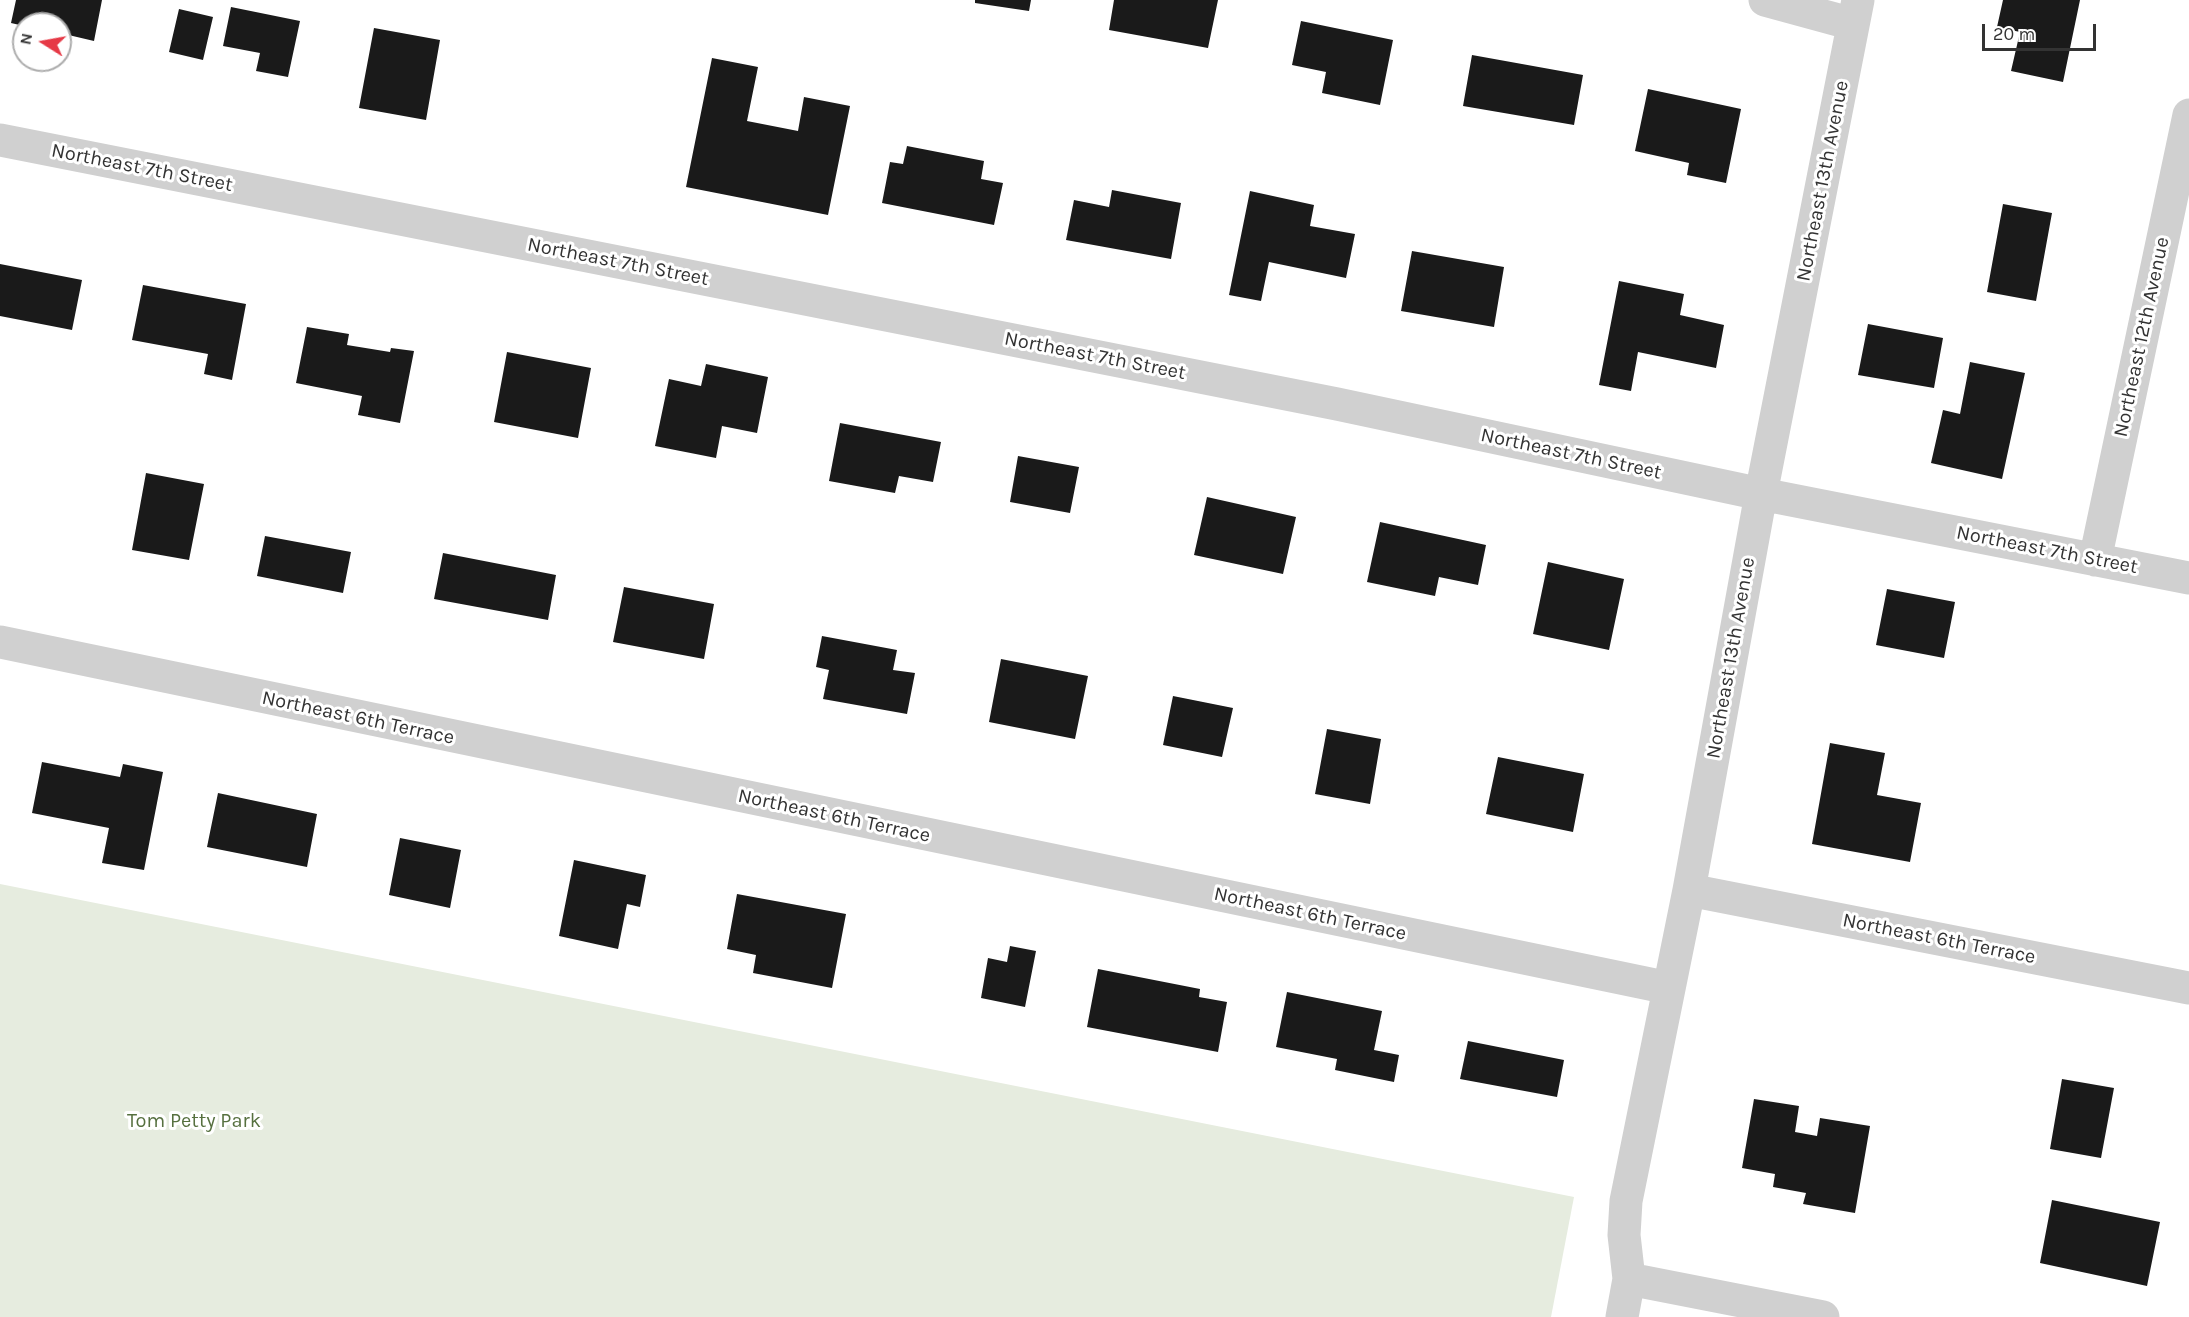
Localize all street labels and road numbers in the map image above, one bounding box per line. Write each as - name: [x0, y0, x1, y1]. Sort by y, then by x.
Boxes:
- street label: Northeast 13th Avenue: [1792, 79, 1854, 283]
- street label: Northeast 7th Street: [49, 139, 235, 197]
- street label: Northeast 7th Street: [525, 233, 711, 291]
- street label: Northeast 12th Avenue: [2109, 235, 2175, 439]
- street label: Northeast 7th Street: [1002, 327, 1188, 385]
- street label: Northeast 7th Street: [1478, 423, 1664, 485]
- street label: Northeast 7th Street: [1954, 521, 2140, 579]
- street label: Northeast 13th Avenue: [1701, 555, 1761, 761]
- street label: Northeast 6th Terrace: [260, 686, 456, 750]
- street label: Northeast 6th Terrace: [736, 784, 932, 848]
- street label: Northeast 6th Terrace: [1212, 882, 1408, 946]
- street label: Northeast 6th Terrace: [1840, 909, 2038, 969]

